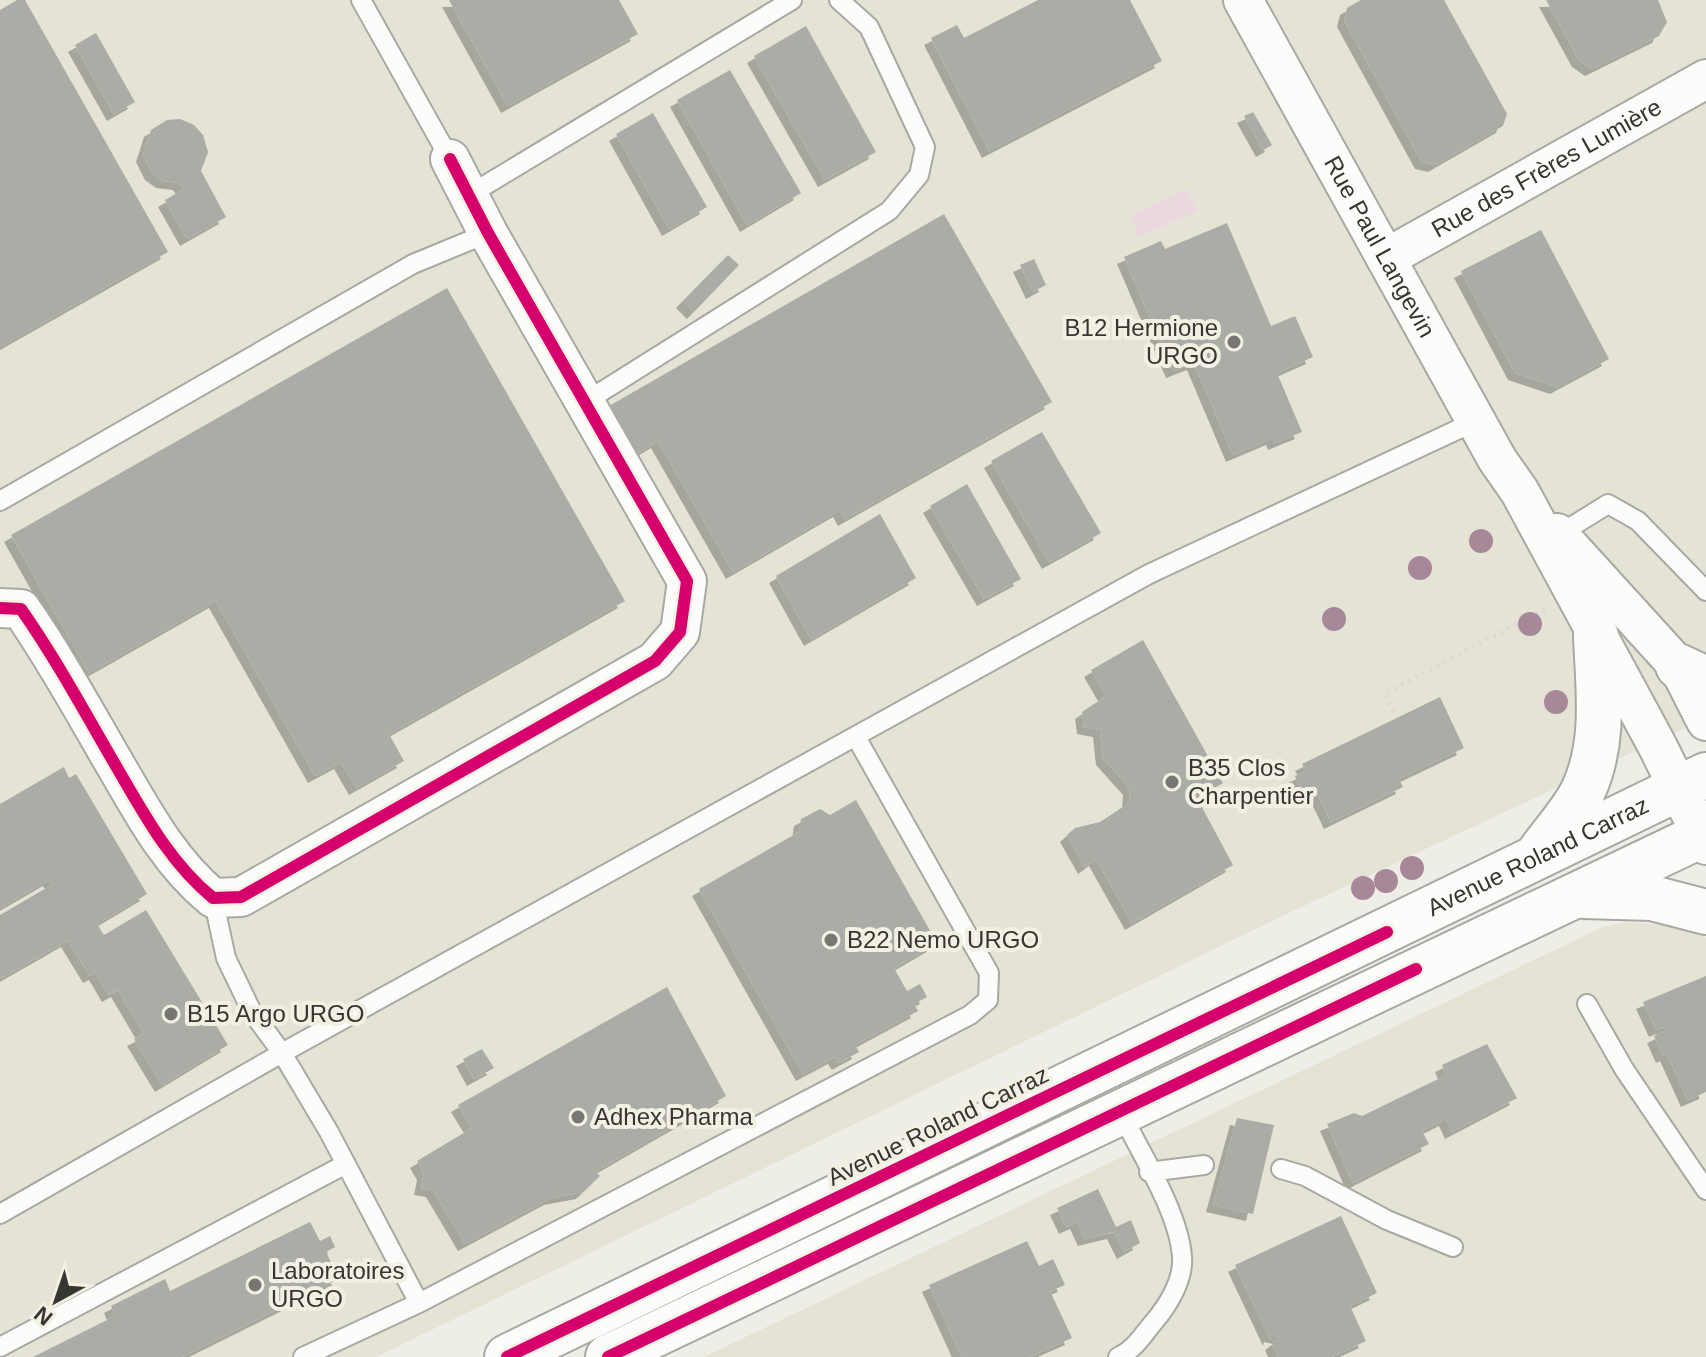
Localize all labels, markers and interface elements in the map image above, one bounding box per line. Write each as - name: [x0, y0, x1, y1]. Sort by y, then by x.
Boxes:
- street label: Rue des Frères Lumière: [1427, 93, 1666, 243]
- street label: Rue Paul Langevin: [1319, 151, 1441, 342]
- place label: B12 Hermione URGO: [1065, 314, 1218, 369]
- marker: B12 Hermione URGO: [1225, 333, 1243, 351]
- place label: B35 Clos Charpentier: [1188, 754, 1313, 809]
- marker: B35 Clos Charpentier: [1163, 773, 1181, 791]
- street label: Avenue Roland Carraz: [1423, 791, 1653, 921]
- place label: B22 Nemo URGO: [847, 926, 1039, 953]
- marker: B22 Nemo URGO: [822, 931, 840, 949]
- place label: B15 Argo URGO: [187, 1000, 364, 1027]
- marker: B15 Argo URGO: [162, 1005, 180, 1023]
- street label: Avenue Roland Carraz: [823, 1060, 1053, 1191]
- place label: Adhex Pharma: [594, 1103, 753, 1130]
- marker: Adhex Pharma: [569, 1108, 587, 1126]
- place label: Laboratoires URGO: [271, 1257, 404, 1312]
- north arrow: [16, 1261, 96, 1341]
- marker: Laboratoires URGO: [246, 1276, 264, 1294]
- text: N: [29, 1301, 58, 1331]

